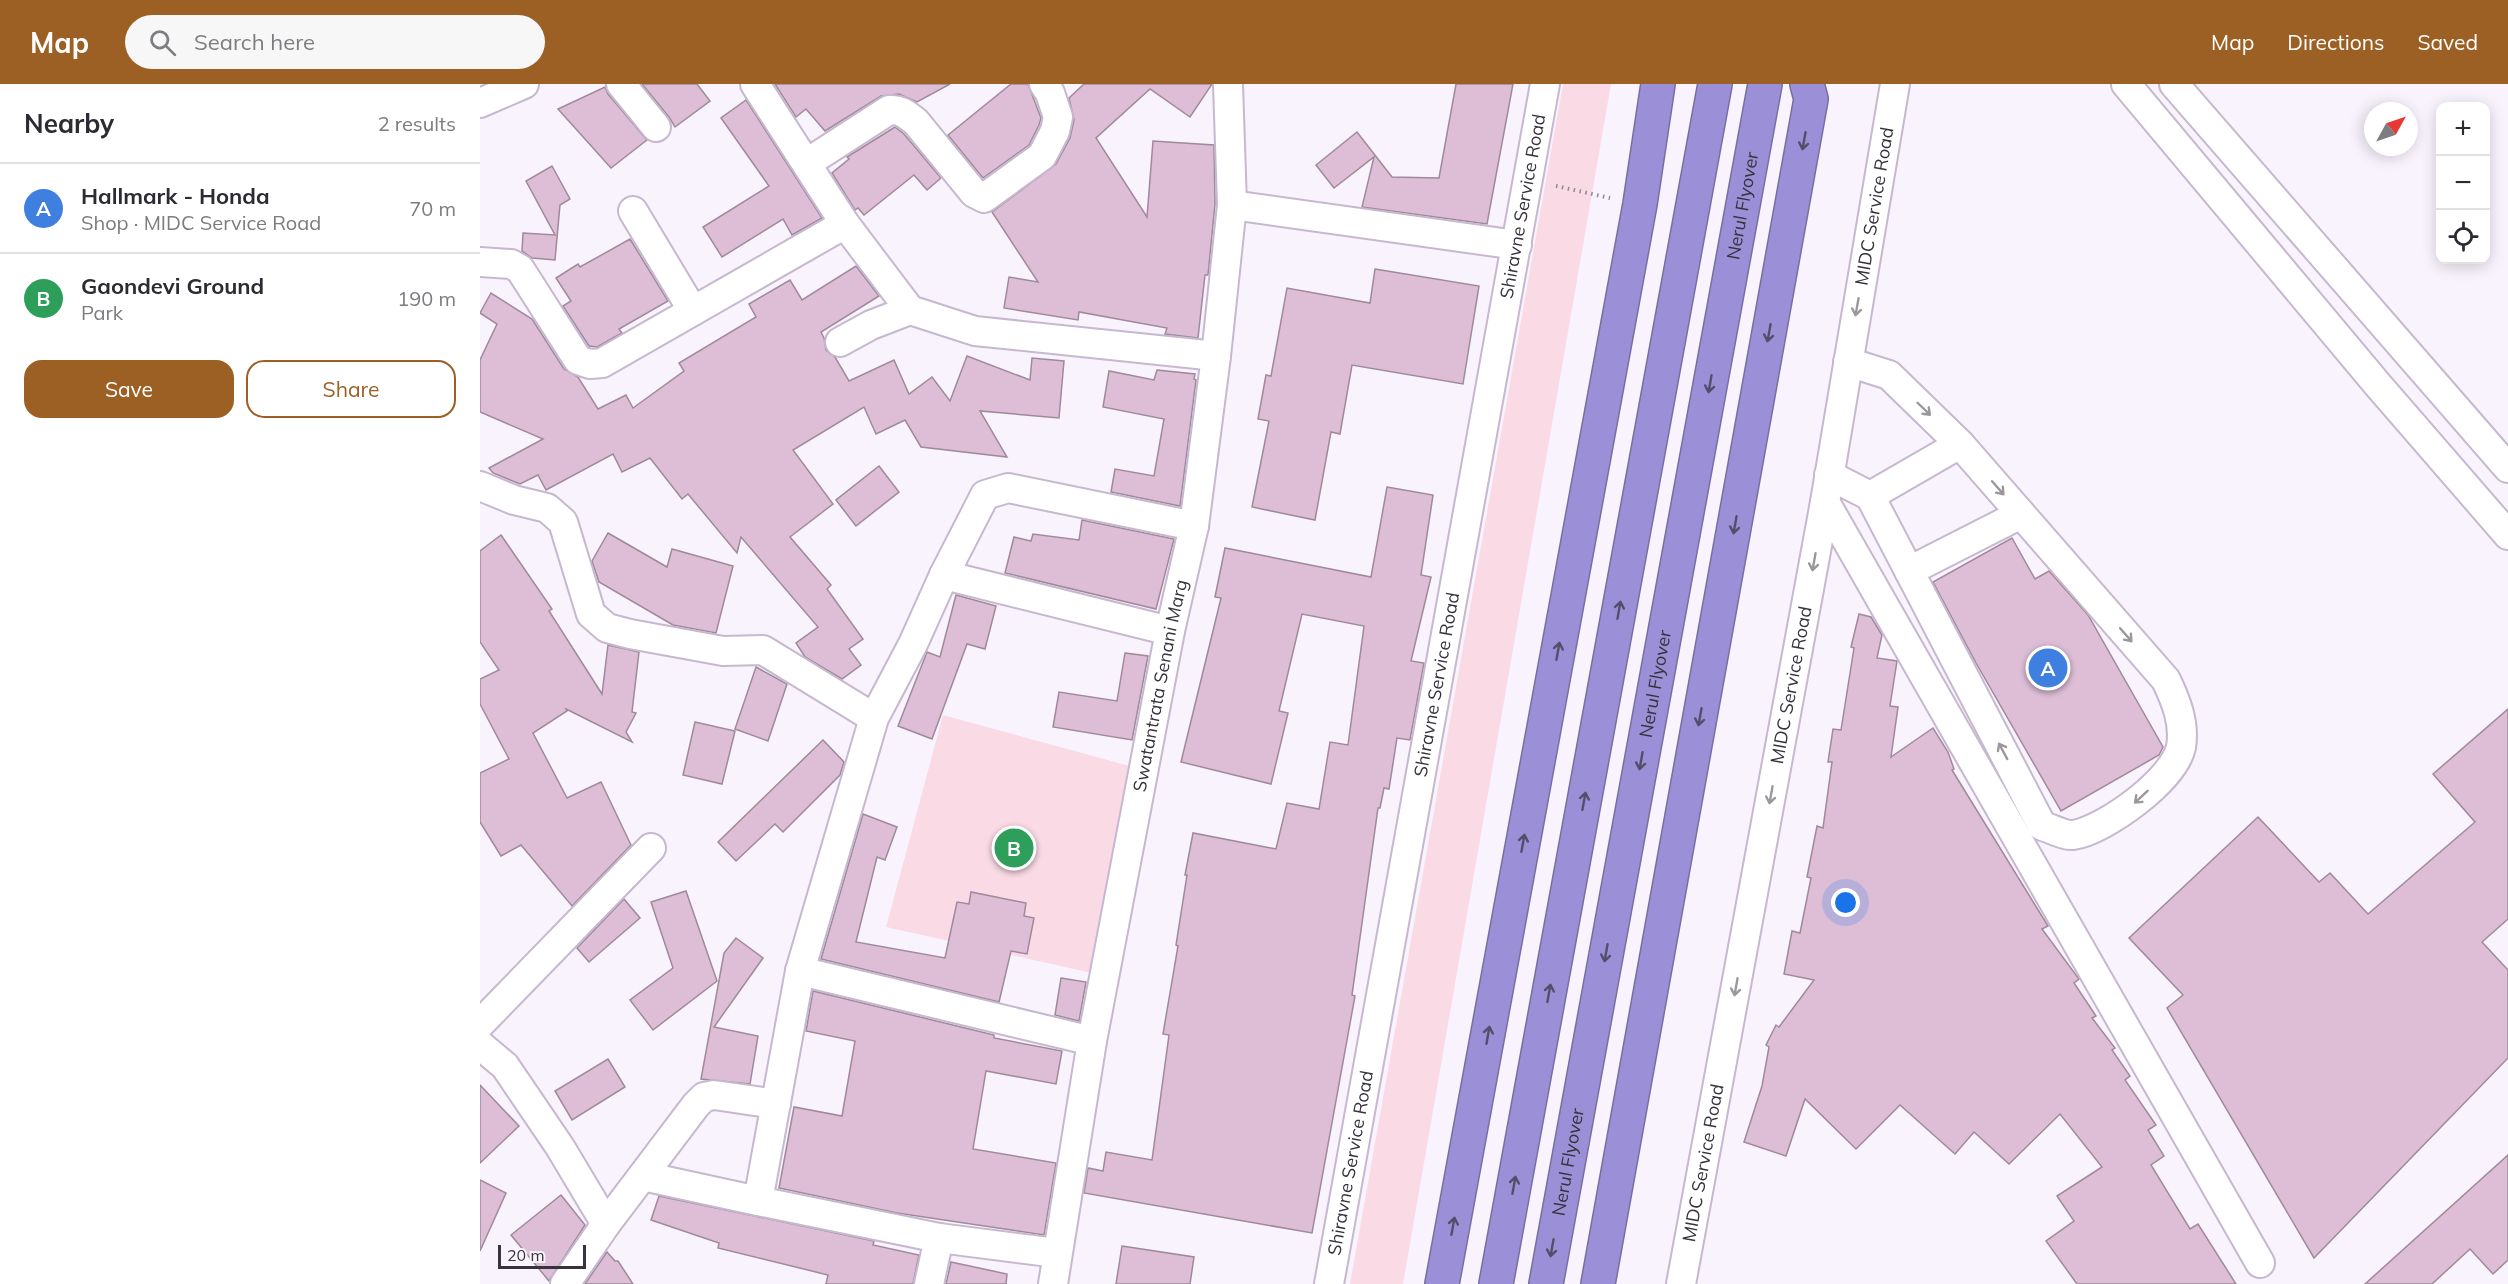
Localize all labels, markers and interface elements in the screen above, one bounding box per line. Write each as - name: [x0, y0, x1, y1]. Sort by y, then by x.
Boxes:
- search box: [125, 15, 545, 69]
- text: Map: [30, 25, 89, 60]
- icon: search: [146, 26, 179, 59]
- text: Search here: [194, 28, 315, 56]
- text: Map: [2211, 29, 2254, 55]
- text: Directions: [2287, 29, 2384, 55]
- text: Saved: [2417, 29, 2478, 55]
- north arrow: [2364, 102, 2418, 156]
- map controls: [2436, 102, 2490, 264]
- button: +: [2436, 102, 2490, 156]
- text: Nearby: [24, 107, 114, 140]
- text: 2 results: [378, 111, 456, 136]
- street label: Shiravne Service Road: [1495, 112, 1550, 300]
- street label: MIDC Service Road: [1849, 125, 1899, 287]
- one-way arrow: [1798, 131, 1809, 150]
- street label: Nerul Flyover: [1721, 150, 1763, 261]
- button: −: [2436, 156, 2490, 210]
- text: Hallmark - Honda: [81, 182, 270, 210]
- text: A: [36, 196, 51, 221]
- text: 70 m: [409, 196, 456, 221]
- text: Shop · MIDC Service Road: [81, 210, 321, 235]
- button: locate: [2436, 210, 2490, 264]
- text: Gaondevi Ground: [81, 272, 264, 300]
- text: B: [37, 286, 50, 311]
- text: 190 m: [397, 286, 456, 311]
- one-way arrow: [1852, 297, 1863, 317]
- text: Park: [81, 300, 123, 325]
- one-way arrow: [1763, 323, 1774, 342]
- button: Save: [24, 360, 234, 418]
- button: Share: [246, 360, 456, 418]
- one-way arrow: [1704, 373, 1715, 393]
- one-way arrow: [1917, 402, 1932, 417]
- one-way arrow: [1991, 480, 2005, 495]
- one-way arrow: [1729, 515, 1740, 534]
- one-way arrow: [1808, 551, 1819, 571]
- street label: Swatantrata Senani Marg: [1128, 577, 1192, 794]
- street label: Shiravne Service Road: [1408, 590, 1464, 779]
- one-way arrow: [1614, 600, 1625, 620]
- street label: MIDC Service Road: [1765, 604, 1817, 766]
- one-way arrow: [2119, 627, 2133, 642]
- street label: Nerul Flyover: [1634, 628, 1676, 739]
- one-way arrow: [1553, 642, 1564, 661]
- pin: A: [2028, 646, 2068, 690]
- one-way arrow: [1694, 706, 1705, 726]
- one-way arrow: [1997, 743, 2009, 760]
- one-way arrow: [1635, 751, 1646, 771]
- one-way arrow: [1765, 784, 1776, 804]
- one-way arrow: [2133, 790, 2148, 804]
- one-way arrow: [1579, 792, 1590, 812]
- pin: B: [994, 826, 1034, 870]
- one-way arrow: [1518, 833, 1529, 853]
- your location: [1831, 888, 1860, 917]
- one-way arrow: [1600, 943, 1611, 962]
- one-way arrow: [1730, 976, 1741, 996]
- one-way arrow: [1544, 984, 1555, 1004]
- one-way arrow: [1483, 1025, 1494, 1045]
- street label: Shiravne Service Road: [1322, 1069, 1378, 1257]
- street label: MIDC Service Road: [1677, 1082, 1729, 1244]
- street label: Nerul Flyover: [1547, 1106, 1589, 1218]
- one-way arrow: [1509, 1176, 1520, 1195]
- one-way arrow: [1448, 1217, 1459, 1237]
- one-way arrow: [1546, 1238, 1557, 1258]
- scale bar: [498, 1242, 586, 1270]
- text: 20 m: [507, 1245, 544, 1265]

